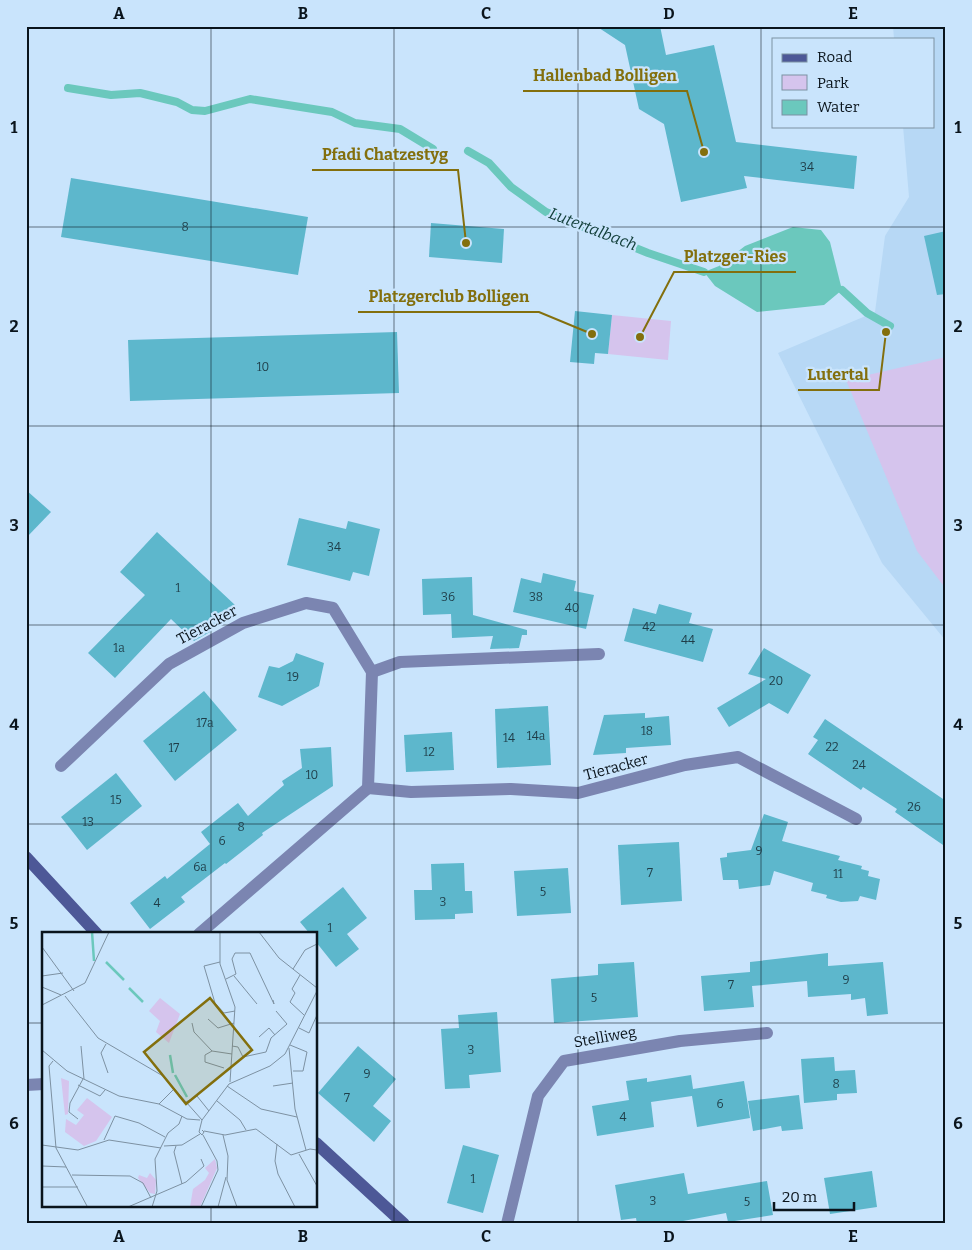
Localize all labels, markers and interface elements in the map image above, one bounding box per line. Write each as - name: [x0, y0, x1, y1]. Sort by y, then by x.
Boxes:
- text: A: [113, 4, 125, 23]
- text: B: [298, 4, 308, 23]
- text: C: [481, 4, 491, 23]
- text: D: [663, 4, 675, 23]
- text: E: [848, 4, 858, 23]
- legend: [772, 38, 934, 128]
- text: Road: [817, 48, 852, 66]
- callout: Hallenbad Bolligen: [523, 60, 687, 91]
- text: Hallenbad Bolligen: [533, 66, 678, 85]
- text: Park: [817, 74, 849, 92]
- text: Water: [817, 98, 860, 116]
- text: 1: [11, 118, 18, 137]
- text: 1: [955, 118, 962, 137]
- callout: Pfadi Chatzestyg: [312, 139, 458, 170]
- text: Pfadi Chatzestyg: [322, 145, 448, 164]
- house number: 34: [800, 160, 814, 174]
- water label: Lutertalbach: [546, 204, 640, 254]
- house number: 8: [181, 220, 189, 234]
- callout: Platzger-Ries: [674, 241, 796, 272]
- text: Platzger-Ries: [684, 247, 786, 266]
- callout: Platzgerclub Bolligen: [358, 281, 539, 312]
- text: Platzgerclub Bolligen: [369, 287, 530, 306]
- text: 2: [9, 317, 19, 336]
- text: 2: [953, 317, 963, 336]
- callout: Lutertal: [798, 359, 879, 390]
- house number: 10: [257, 360, 269, 374]
- text: Lutertal: [807, 365, 869, 384]
- text: 3: [9, 516, 19, 535]
- text: 3: [953, 516, 963, 535]
- house number: 34: [327, 540, 341, 554]
- house number: 1: [176, 581, 181, 595]
- house number: 36: [441, 590, 455, 604]
- house number: 38: [529, 590, 543, 604]
- street label: Tieracker: [174, 601, 241, 648]
- house number: 40: [565, 601, 579, 615]
- house number: 42: [642, 620, 656, 634]
- house number: 44: [681, 633, 695, 647]
- house number: 1a: [113, 641, 125, 655]
- house number: 19: [287, 670, 299, 684]
- house number: 20: [769, 674, 783, 688]
- text: 4: [9, 715, 19, 734]
- text: 4: [953, 715, 963, 734]
- house number: 17a: [196, 716, 214, 730]
- house number: 18: [641, 724, 653, 738]
- house number: 14a: [527, 729, 546, 743]
- house number: 14: [503, 731, 515, 745]
- house number: 22: [825, 740, 839, 754]
- house number: 17: [169, 741, 179, 755]
- house number: 12: [423, 745, 435, 759]
- street label: Tieracker: [582, 750, 650, 784]
- house number: 24: [852, 758, 866, 772]
- house number: 10: [306, 768, 318, 782]
- house number: 15: [110, 793, 122, 807]
- house number: 26: [907, 800, 921, 814]
- house number: 13: [82, 815, 94, 829]
- house number: 8: [237, 820, 245, 834]
- house number: 6: [218, 834, 226, 848]
- house number: 9: [755, 844, 763, 858]
- house number: 6a: [193, 860, 207, 874]
- house number: 7: [647, 866, 653, 880]
- house number: 11: [833, 867, 843, 881]
- house number: 5: [540, 885, 546, 899]
- house number: 3: [440, 895, 447, 909]
- house number: 4: [153, 896, 161, 910]
- text: 5: [10, 914, 19, 933]
- text: 5: [954, 914, 963, 933]
- house number: 1: [328, 921, 333, 935]
- inset map: [42, 932, 318, 1208]
- house number: 9: [842, 973, 850, 987]
- house number: 7: [728, 978, 734, 992]
- house number: 5: [591, 991, 597, 1005]
- street label: Stelliweg: [572, 1023, 638, 1051]
- house number: 3: [468, 1043, 475, 1057]
- house number: 9: [363, 1067, 371, 1081]
- house number: 8: [832, 1077, 840, 1091]
- house number: 7: [344, 1091, 350, 1105]
- house number: 6: [716, 1097, 724, 1111]
- house number: 4: [619, 1110, 627, 1124]
- text: 6: [9, 1114, 19, 1133]
- text: 6: [953, 1114, 963, 1133]
- house number: 1: [471, 1172, 476, 1186]
- scale bar: [774, 1180, 854, 1212]
- text: 20 m: [782, 1188, 818, 1206]
- house number: 3: [650, 1194, 657, 1208]
- house number: 5: [744, 1195, 750, 1209]
- text: A: [113, 1227, 125, 1246]
- text: B: [298, 1227, 308, 1246]
- text: C: [481, 1227, 491, 1246]
- text: D: [663, 1227, 675, 1246]
- text: E: [848, 1227, 858, 1246]

